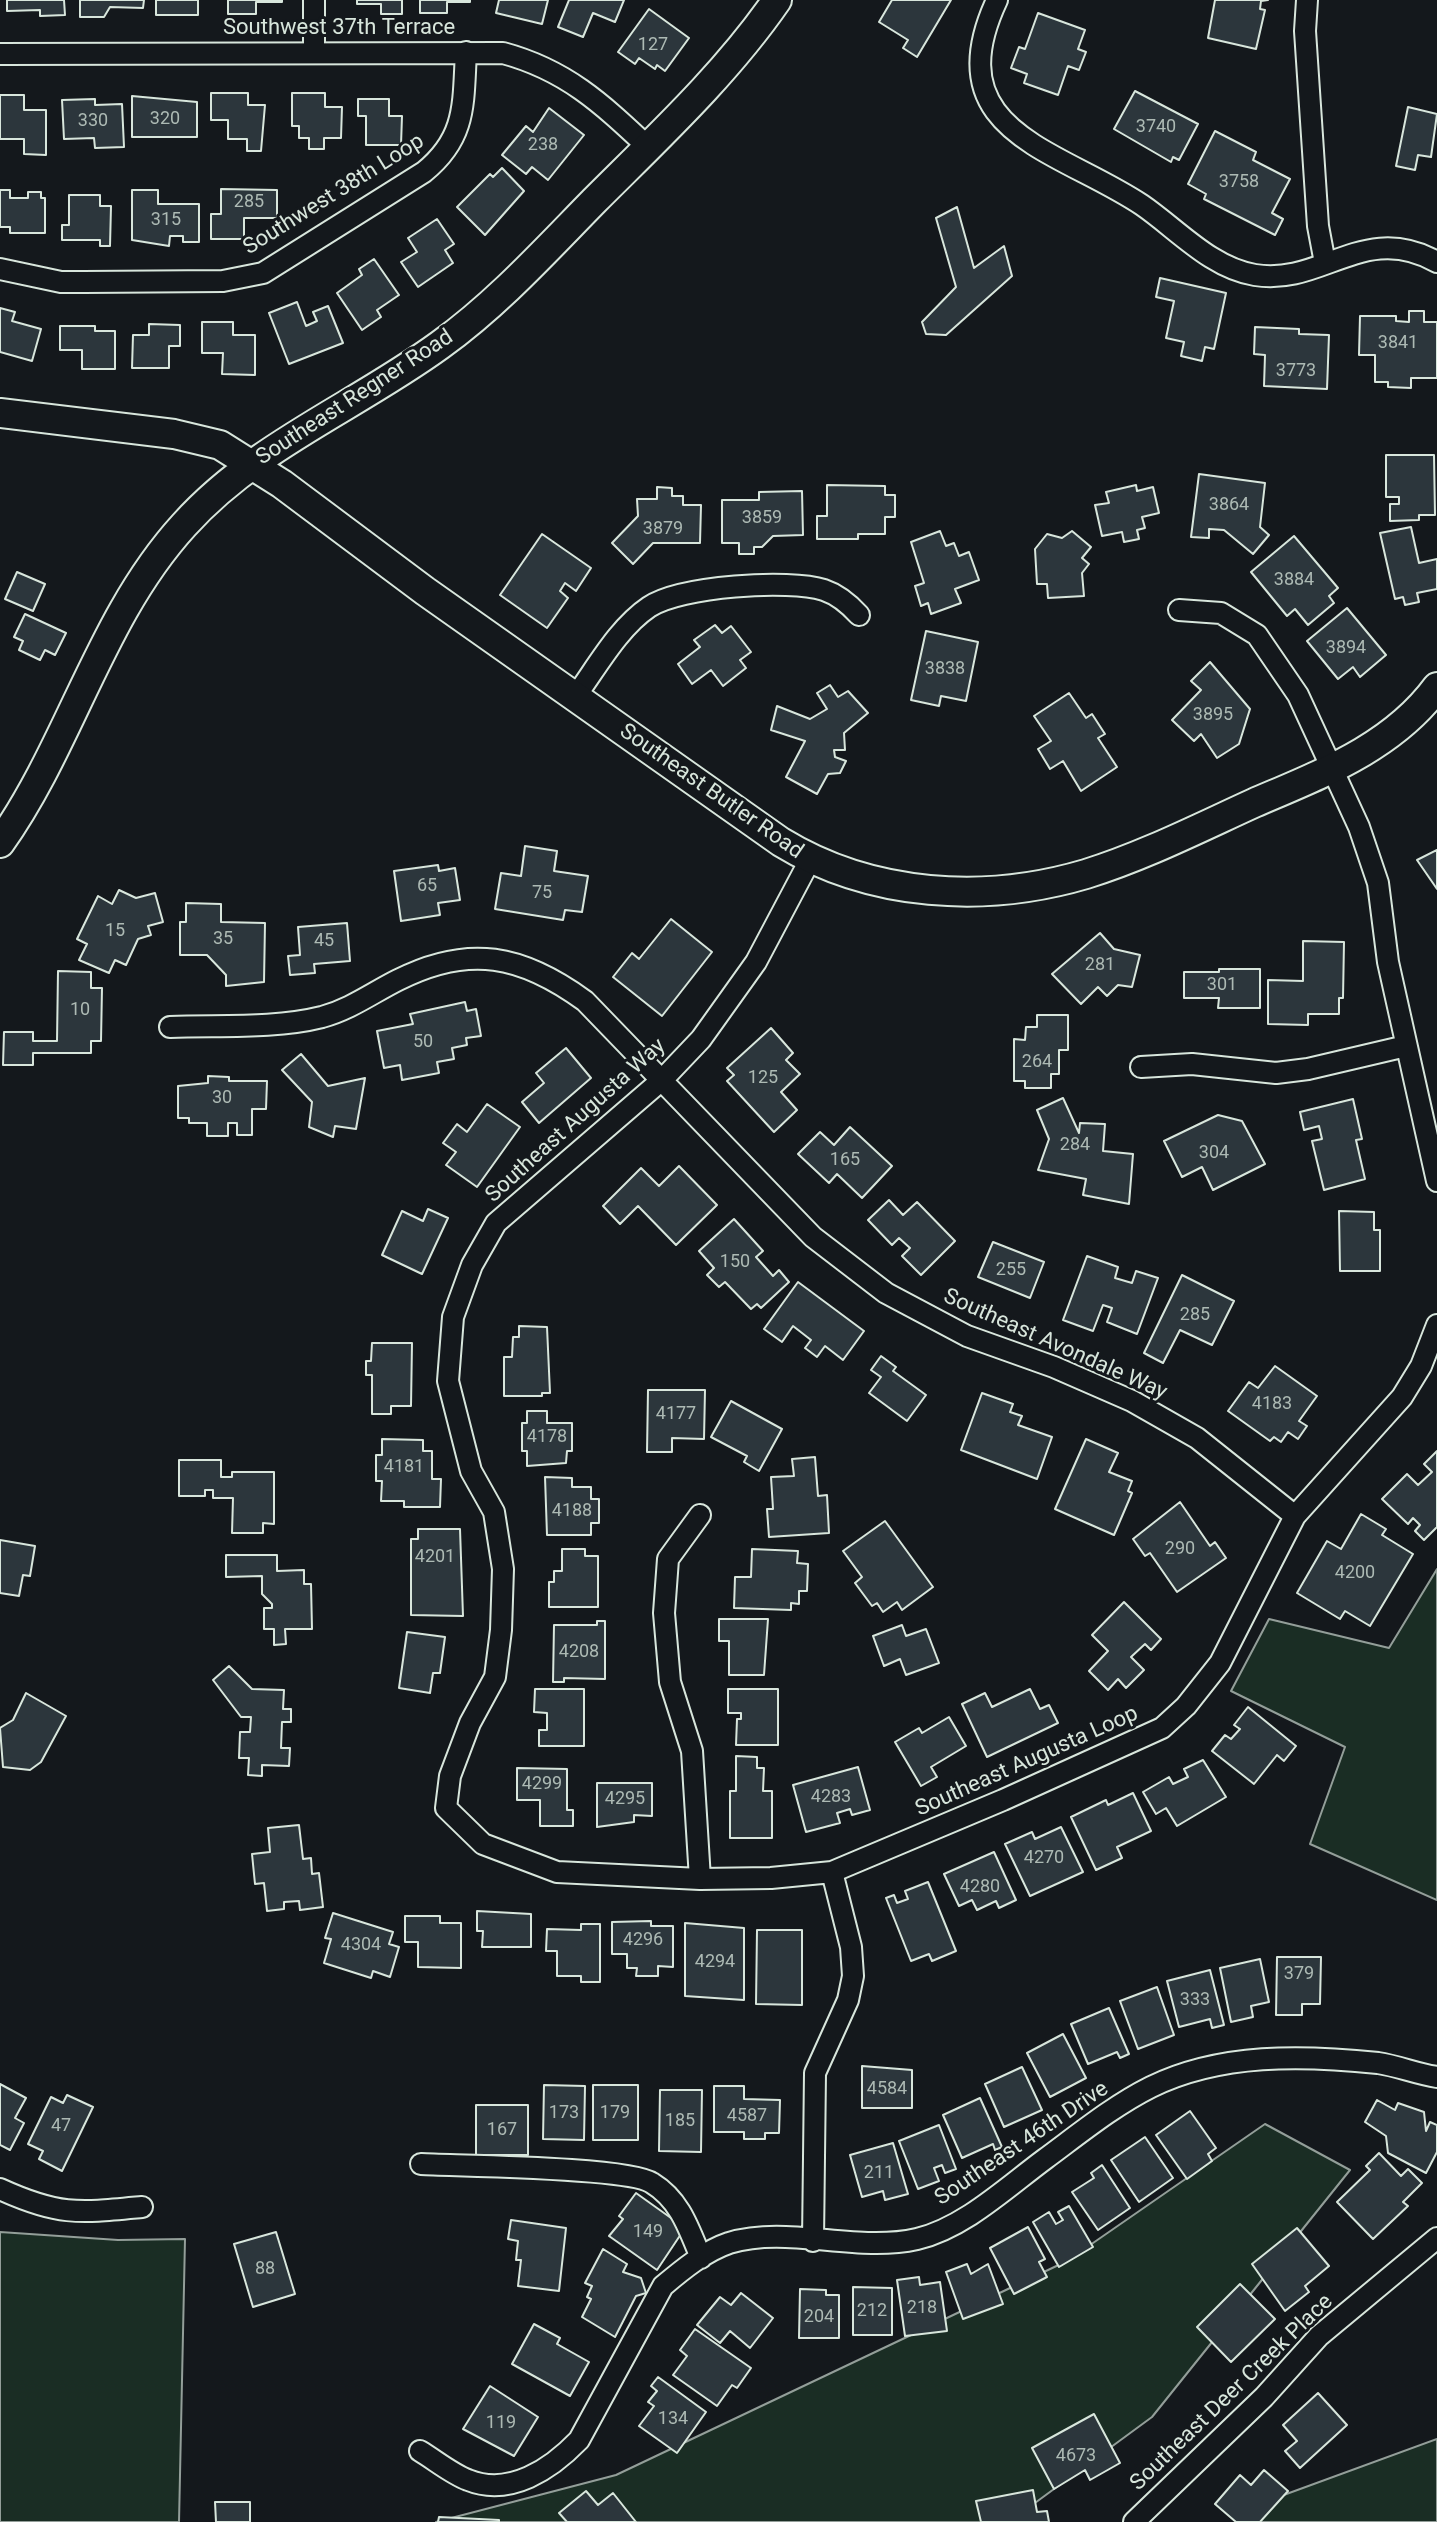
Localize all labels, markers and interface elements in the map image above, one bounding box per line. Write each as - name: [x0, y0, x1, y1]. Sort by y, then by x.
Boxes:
- street label: Southwest 37th Terrace: [223, 15, 455, 41]
- house number: 127: [638, 34, 668, 56]
- house number: 320: [150, 108, 180, 130]
- house number: 330: [78, 110, 108, 132]
- house number: 3740: [1136, 116, 1176, 138]
- street label: Southwest 38th Loop: [239, 129, 429, 261]
- house number: 238: [528, 134, 558, 156]
- house number: 3758: [1219, 171, 1259, 193]
- house number: 285: [234, 191, 264, 213]
- house number: 315: [151, 209, 181, 231]
- street label: Southeast Regner Road: [252, 324, 458, 472]
- house number: 3841: [1378, 332, 1418, 354]
- house number: 3773: [1276, 360, 1316, 382]
- house number: 3864: [1209, 494, 1249, 516]
- house number: 3859: [742, 507, 782, 529]
- house number: 3879: [643, 518, 683, 540]
- house number: 3884: [1274, 569, 1314, 591]
- house number: 3894: [1326, 637, 1366, 659]
- house number: 3838: [925, 658, 965, 680]
- house number: 3895: [1193, 704, 1233, 726]
- street label: Southeast Butler Road: [614, 719, 808, 865]
- house number: 65: [417, 875, 437, 897]
- house number: 75: [532, 882, 552, 904]
- house number: 15: [105, 920, 125, 942]
- house number: 35: [213, 928, 233, 950]
- house number: 45: [314, 930, 334, 952]
- house number: 281: [1085, 954, 1115, 976]
- house number: 301: [1207, 974, 1237, 996]
- house number: 10: [70, 999, 90, 1021]
- house number: 50: [413, 1031, 433, 1053]
- street label: Southeast Augusta Way: [481, 1033, 671, 1209]
- house number: 264: [1022, 1051, 1052, 1073]
- house number: 125: [748, 1067, 778, 1089]
- house number: 30: [212, 1087, 232, 1109]
- house number: 284: [1060, 1134, 1090, 1156]
- house number: 304: [1199, 1142, 1229, 1164]
- house number: 165: [830, 1149, 860, 1171]
- house number: 150: [720, 1251, 750, 1273]
- house number: 255: [996, 1259, 1026, 1281]
- street label: Southeast Avondale Way: [939, 1284, 1171, 1406]
- house number: 285: [1180, 1304, 1210, 1326]
- house number: 4183: [1252, 1393, 1292, 1415]
- house number: 4177: [656, 1403, 696, 1425]
- house number: 4178: [527, 1426, 567, 1448]
- house number: 4181: [384, 1456, 424, 1478]
- house number: 4188: [552, 1500, 592, 1522]
- house number: 290: [1165, 1538, 1195, 1560]
- house number: 4201: [415, 1546, 455, 1568]
- house number: 4200: [1335, 1562, 1375, 1584]
- house number: 4208: [559, 1641, 599, 1663]
- street label: Southeast Augusta Loop: [912, 1701, 1142, 1823]
- house number: 4299: [522, 1773, 562, 1795]
- house number: 4283: [811, 1786, 851, 1808]
- house number: 4295: [605, 1788, 645, 1810]
- house number: 4270: [1024, 1847, 1064, 1869]
- house number: 4280: [960, 1876, 1000, 1898]
- house number: 4296: [623, 1929, 663, 1951]
- house number: 4304: [341, 1934, 381, 1956]
- house number: 4294: [695, 1951, 735, 1973]
- house number: 379: [1284, 1963, 1314, 1985]
- house number: 333: [1180, 1989, 1210, 2011]
- street label: Southeast 46th Drive: [930, 2076, 1114, 2212]
- house number: 4584: [867, 2078, 907, 2100]
- house number: 173: [549, 2102, 579, 2124]
- house number: 179: [600, 2102, 630, 2124]
- house number: 4587: [727, 2105, 767, 2127]
- house number: 185: [665, 2110, 695, 2132]
- house number: 47: [51, 2115, 71, 2137]
- house number: 167: [487, 2119, 517, 2141]
- house number: 211: [864, 2162, 894, 2184]
- house number: 149: [633, 2221, 663, 2243]
- house number: 88: [255, 2258, 275, 2280]
- street label: Southeast Deer Creek Place: [1125, 2289, 1339, 2497]
- house number: 218: [907, 2297, 937, 2319]
- house number: 212: [857, 2300, 887, 2322]
- house number: 204: [804, 2306, 834, 2328]
- house number: 134: [658, 2408, 688, 2430]
- house number: 119: [486, 2412, 516, 2434]
- house number: 4673: [1056, 2445, 1096, 2467]

